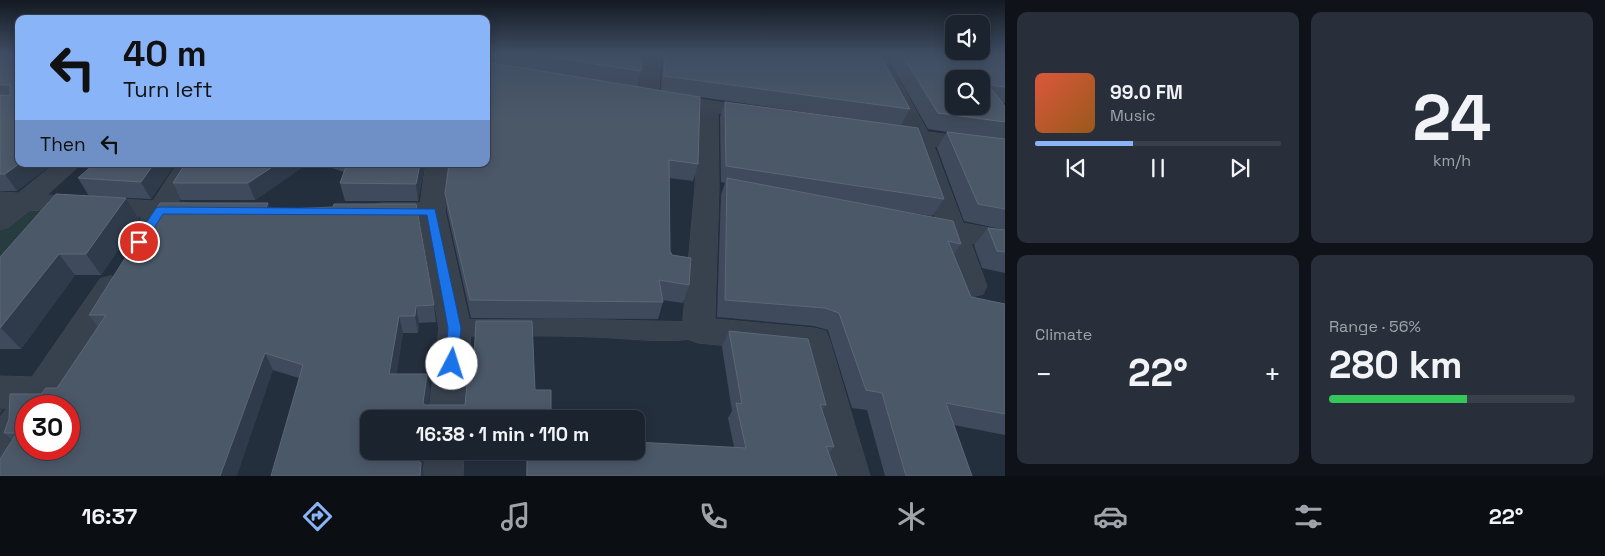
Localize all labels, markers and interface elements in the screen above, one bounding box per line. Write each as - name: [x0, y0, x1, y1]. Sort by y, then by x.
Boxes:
- map controls: [945, 15, 990, 115]
- button: sound: [945, 15, 990, 60]
- text: 40 m: [123, 32, 207, 76]
- icon: left: [40, 35, 105, 100]
- button: search: [945, 70, 990, 115]
- text: Turn left: [123, 75, 213, 103]
- text: 24: [1413, 76, 1491, 159]
- text: 99.0 FM: [1110, 80, 1183, 105]
- text: Music: [1110, 105, 1156, 126]
- icon: left: [96, 130, 124, 158]
- text: Then: [40, 132, 86, 157]
- text: km/h: [1433, 150, 1471, 171]
- icon: previous: [1062, 154, 1090, 182]
- icon: pause: [1144, 154, 1172, 182]
- icon: next: [1226, 154, 1254, 182]
- pin: [118, 221, 160, 263]
- icon: arrive: [125, 228, 153, 256]
- text: Range · 56%: [1329, 316, 1421, 337]
- text: Climate: [1035, 324, 1092, 345]
- position arrow: [425, 337, 477, 389]
- text: 280 km: [1329, 341, 1463, 389]
- text: 22°: [1128, 349, 1188, 397]
- text: −: [1035, 356, 1052, 392]
- text: +: [1264, 356, 1281, 392]
- speed limit sign: 30: [15, 395, 80, 460]
- text: 16:38 · 1 min · 110 m: [416, 422, 589, 447]
- icon: directions: [300, 499, 335, 534]
- icon: music: [498, 499, 533, 534]
- icon: phone: [696, 499, 731, 534]
- icon: climate: [894, 499, 929, 534]
- icon: car: [1093, 499, 1128, 534]
- icon: filters: [1291, 499, 1326, 534]
- text: 16:37: [82, 502, 137, 530]
- text: 22°: [1489, 502, 1523, 530]

